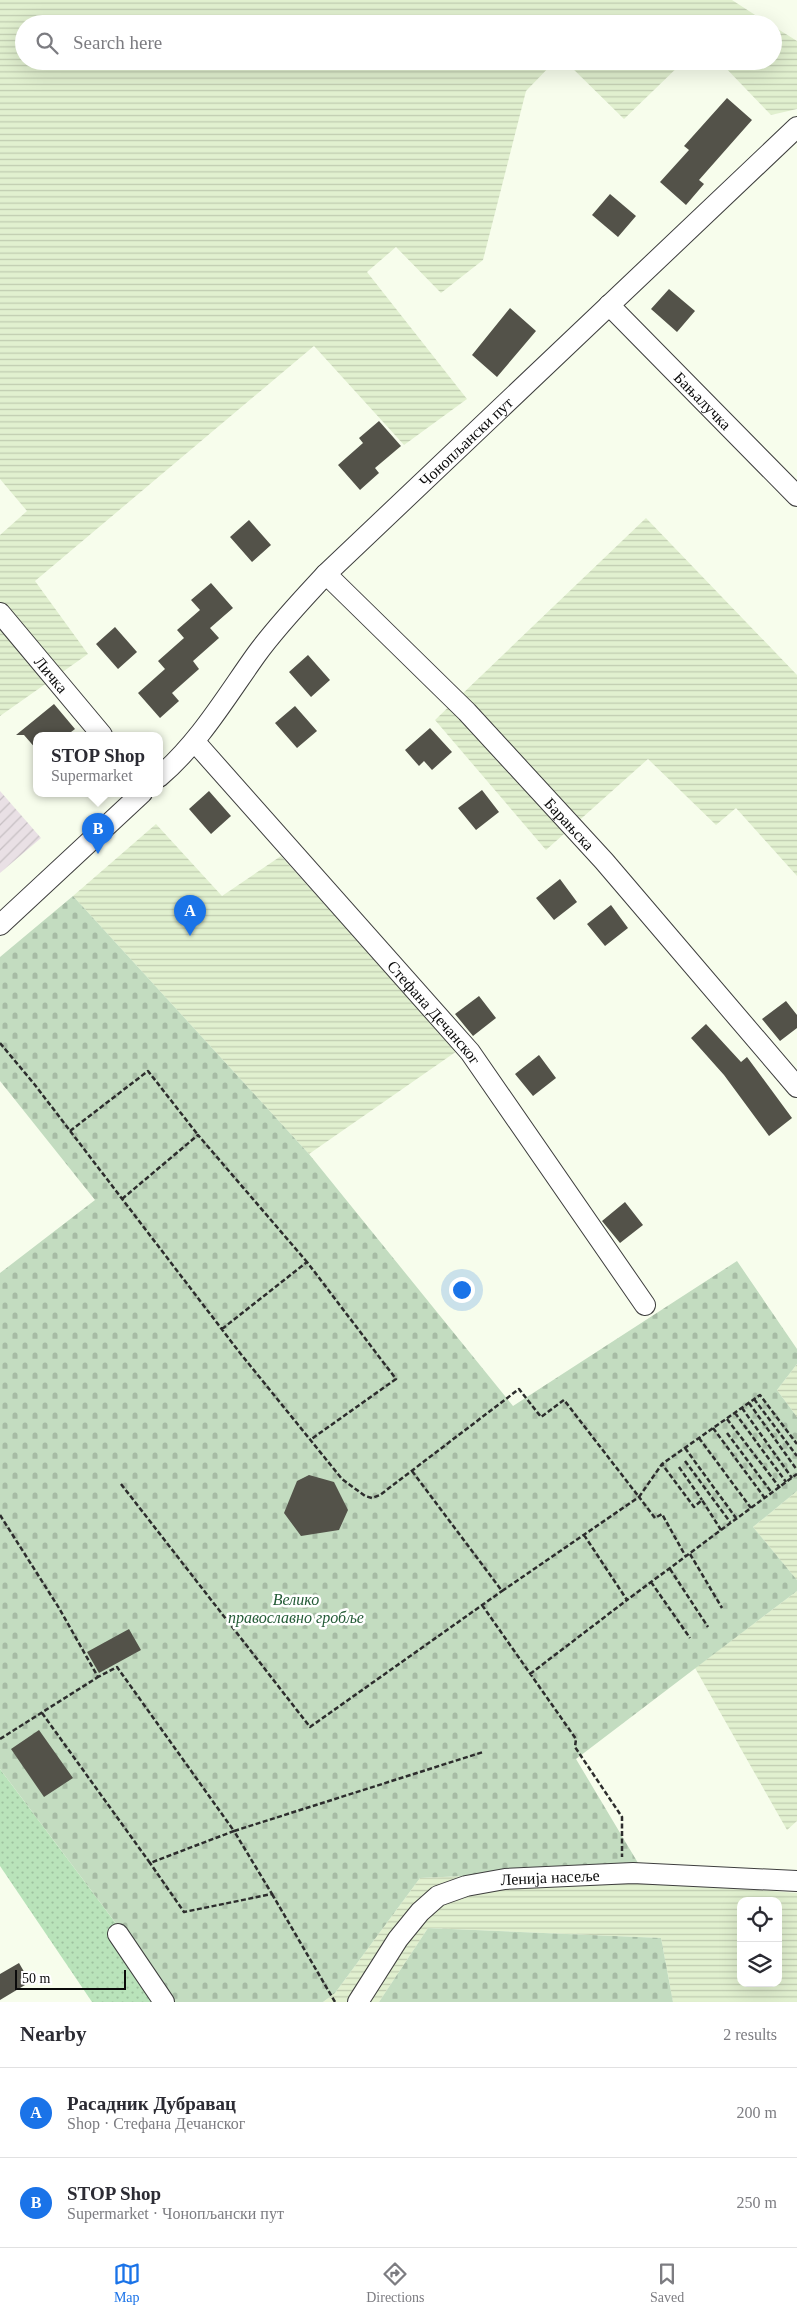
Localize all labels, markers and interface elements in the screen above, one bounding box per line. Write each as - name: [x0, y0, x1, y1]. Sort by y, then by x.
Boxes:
- search box: [15, 15, 782, 70]
- icon: search: [33, 29, 61, 57]
- text: Search here: [73, 32, 162, 53]
- street label: Бањалучка: [671, 369, 735, 433]
- street label: Чонопљански пут: [416, 394, 516, 490]
- street label: Личка: [31, 653, 71, 696]
- popup: [33, 732, 163, 797]
- text: STOP Shop: [51, 745, 145, 766]
- text: Supermarket: [51, 767, 133, 784]
- street label: Барањска: [541, 794, 597, 854]
- pin: B: [82, 813, 114, 854]
- pin: A: [174, 895, 206, 936]
- street label: Стефана Дечанског: [384, 957, 484, 1068]
- your location: [449, 1277, 475, 1303]
- park label: Велико православно гробље: [228, 1591, 364, 1627]
- street label: Ленија насеље: [500, 1867, 600, 1888]
- map controls: [737, 1897, 782, 1987]
- button: locate: [737, 1897, 782, 1942]
- button: layers: [737, 1942, 782, 1987]
- scale bar: [15, 1967, 126, 1990]
- text: 50 m: [22, 1971, 50, 1986]
- text: Nearby: [20, 2022, 87, 2046]
- text: 2 results: [723, 2026, 777, 2043]
- text: Расадник Дубравац: [67, 2093, 236, 2114]
- text: A: [30, 2104, 42, 2121]
- text: 200 m: [737, 2104, 777, 2121]
- text: Shop · Стефана Дечанског: [67, 2115, 245, 2132]
- text: STOP Shop: [67, 2183, 161, 2204]
- text: B: [31, 2194, 41, 2211]
- text: 250 m: [737, 2194, 777, 2211]
- text: Supermarket · Чонопљански пут: [67, 2205, 284, 2222]
- tab: Map: [113, 2260, 141, 2306]
- tab: Directions: [366, 2260, 425, 2306]
- tab: Saved: [650, 2260, 684, 2306]

